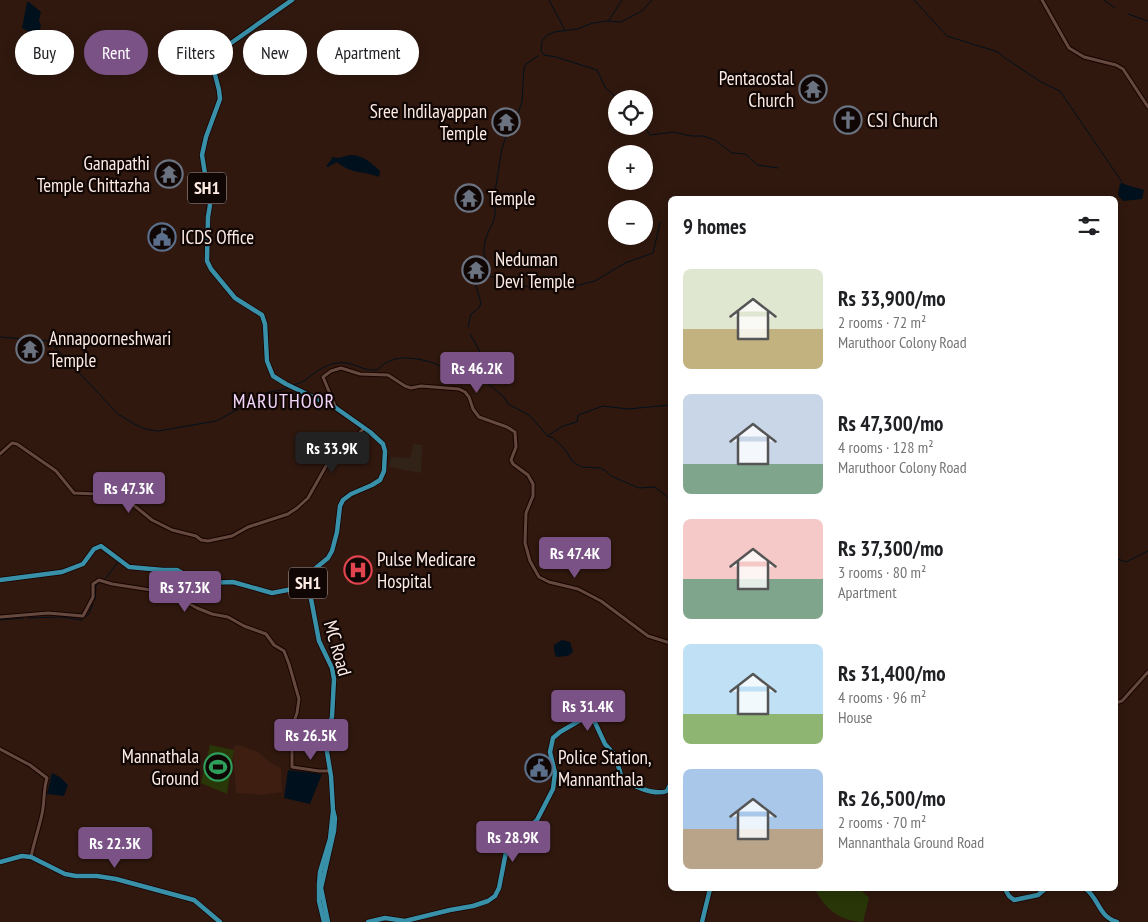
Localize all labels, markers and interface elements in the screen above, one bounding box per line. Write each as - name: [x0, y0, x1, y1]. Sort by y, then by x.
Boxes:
- chip: Buy: [15, 30, 74, 75]
- chip: Rent: [84, 30, 148, 75]
- chip: Filters: [158, 30, 233, 75]
- chip: New: [243, 30, 307, 75]
- chip: Apartment: [317, 30, 419, 75]
- place label: Pentacostal Church: [719, 66, 795, 112]
- temple icon: Pentacostal Church: [798, 74, 828, 104]
- map controls: [608, 90, 653, 245]
- button: locate: [608, 90, 653, 135]
- place label: Sree Indilayappan Temple: [370, 99, 487, 145]
- church icon: CSI Church: [833, 105, 863, 135]
- temple icon: Sree Indilayappan Temple: [491, 107, 521, 137]
- place label: CSI Church: [867, 108, 938, 132]
- button: +: [608, 145, 653, 190]
- place label: Ganapathi Temple Chittazha: [37, 151, 150, 197]
- temple icon: Ganapathi Temple Chittazha: [154, 159, 184, 189]
- road number: SH1: [188, 172, 226, 204]
- temple icon: Temple: [454, 183, 484, 213]
- place label: Temple: [488, 186, 535, 210]
- button: −: [608, 200, 653, 245]
- icon: filters: [1075, 212, 1103, 240]
- text: 9 homes: [683, 213, 746, 240]
- public building icon: ICDS Office: [147, 222, 177, 252]
- place label: ICDS Office: [181, 225, 254, 249]
- place label: Neduman Devi Temple: [495, 247, 575, 293]
- temple icon: Neduman Devi Temple: [461, 255, 491, 285]
- text: Rs 33,900/mo: [838, 285, 946, 312]
- icon: home: [723, 289, 783, 349]
- text: 2 rooms · 72 m²: [838, 312, 926, 332]
- place label: Annapoorneshwari Temple: [49, 326, 171, 372]
- text: Maruthoor Colony Road: [838, 332, 967, 352]
- temple icon: Annapoorneshwari Temple: [15, 334, 45, 364]
- pin: Rs 46.2K: [425, 352, 529, 394]
- text: Rs 46.2K: [451, 358, 503, 378]
- district label: MARUTHOOR: [233, 388, 335, 414]
- text: Rs 47,300/mo: [838, 410, 943, 437]
- icon: home: [723, 414, 783, 474]
- pin: Rs 33.9K: [280, 432, 384, 474]
- text: 4 rooms · 128 m²: [838, 437, 934, 457]
- text: Rs 33.9K: [306, 438, 358, 458]
- text: Maruthoor Colony Road: [838, 457, 967, 477]
- pin: Rs 47.3K: [77, 472, 181, 514]
- text: Rs 47.3K: [104, 478, 154, 498]
- text: Rs 37,300/mo: [838, 535, 943, 562]
- pin: Rs 47.4K: [523, 536, 627, 579]
- icon: home: [723, 539, 783, 599]
- text: Rs 47.4K: [550, 543, 600, 563]
- place label: Pulse Medicare Hospital: [377, 547, 476, 593]
- hospital icon: Pulse Medicare Hospital: [343, 555, 373, 585]
- text: 3 rooms · 80 m²: [838, 562, 926, 582]
- road number: SH1: [289, 568, 327, 598]
- pin: Rs 37.3K: [133, 570, 237, 613]
- text: Rs 37.3K: [160, 577, 210, 597]
- text: Apartment: [838, 582, 897, 602]
- street label: MC Road: [319, 617, 357, 679]
- text: Rs 31,400/mo: [838, 660, 946, 687]
- icon: home: [723, 664, 783, 724]
- text: 4 rooms · 96 m²: [838, 687, 926, 707]
- pin: Rs 31.4K: [536, 690, 640, 732]
- text: Rs 31.4K: [562, 696, 614, 716]
- text: House: [838, 707, 872, 727]
- pin: Rs 26.5K: [259, 718, 363, 761]
- text: Rs 26.5K: [285, 725, 337, 745]
- place label: Mannathala Ground: [122, 744, 199, 790]
- place label: Police Station, Mannanthala: [558, 745, 651, 791]
- sports icon: Mannathala Ground: [203, 752, 233, 782]
- public building icon: Police Station, Mannanthala: [524, 753, 554, 783]
- text: Rs 26,500/mo: [838, 785, 946, 812]
- icon: home: [723, 789, 783, 849]
- text: 2 rooms · 70 m²: [838, 812, 926, 832]
- pin: Rs 28.9K: [461, 820, 565, 863]
- pin: Rs 22.3K: [63, 826, 167, 869]
- text: Rs 28.9K: [487, 827, 539, 847]
- text: Mannanthala Ground Road: [838, 832, 984, 852]
- text: Rs 22.3K: [89, 833, 141, 853]

